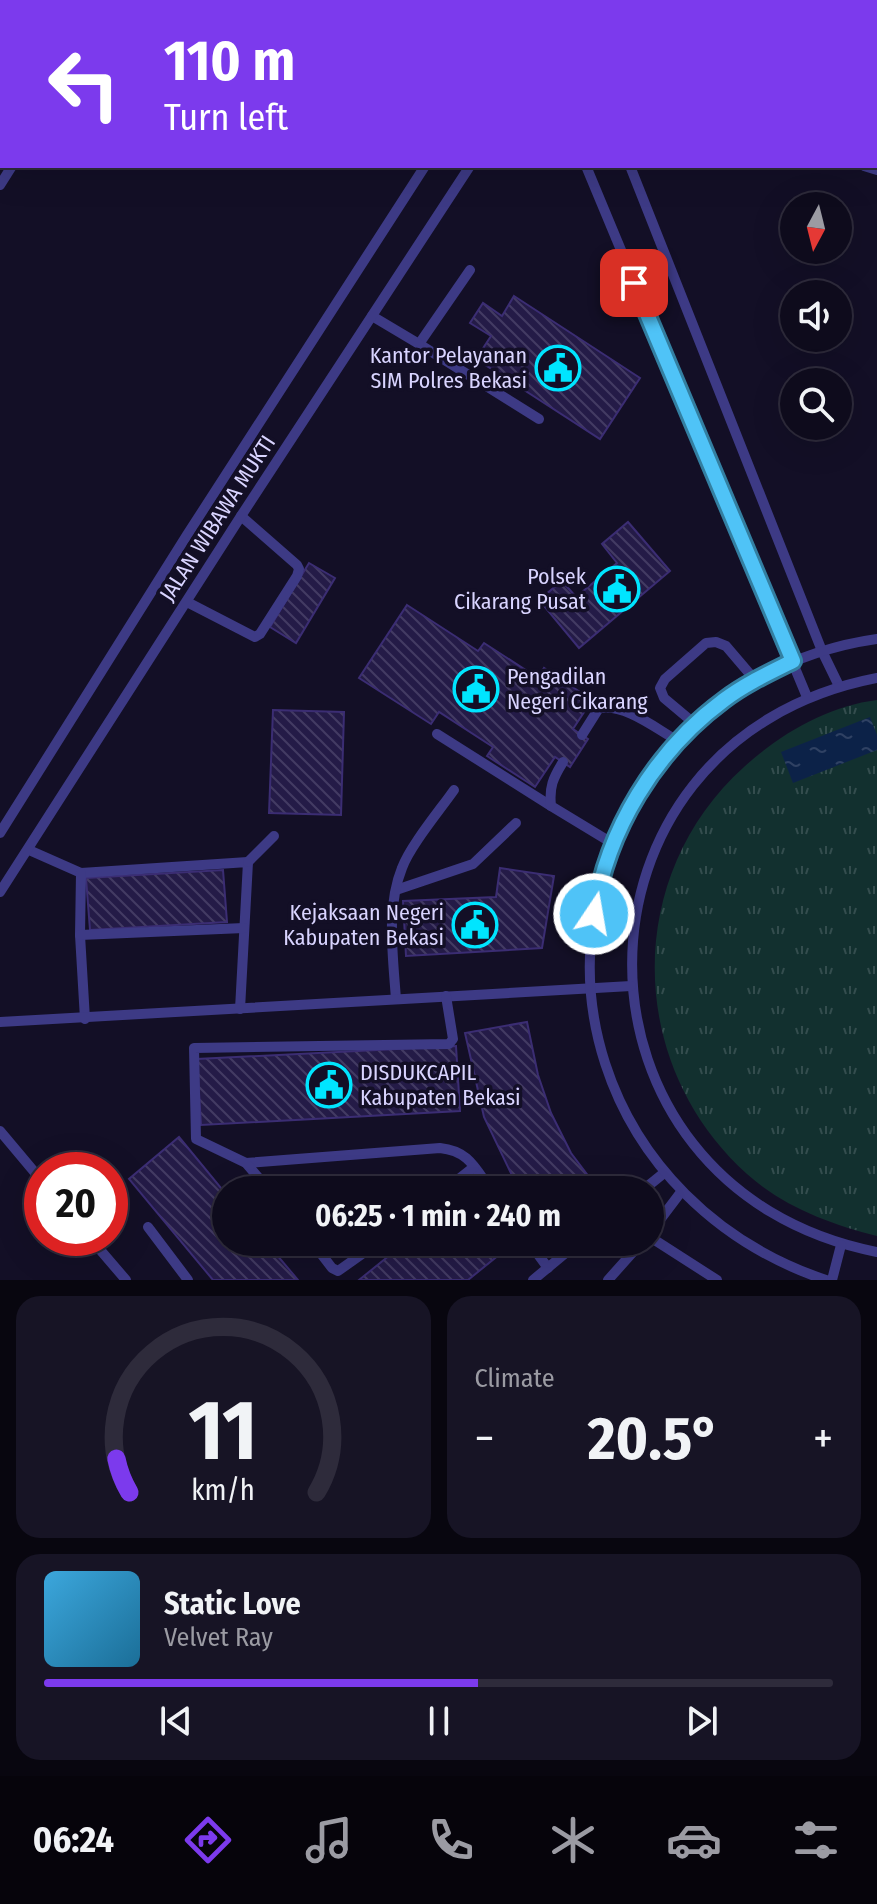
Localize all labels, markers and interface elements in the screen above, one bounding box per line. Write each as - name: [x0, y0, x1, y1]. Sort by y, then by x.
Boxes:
- text: 110 m: [164, 28, 295, 95]
- icon: left: [32, 32, 136, 136]
- text: Turn left: [164, 96, 288, 140]
- north arrow: [780, 192, 852, 264]
- map controls: [780, 192, 852, 440]
- pin: [600, 249, 668, 317]
- icon: arrive: [612, 261, 656, 305]
- button: sound: [780, 280, 852, 352]
- place label: Kantor Pelayanan SIM Polres Bekasi: [370, 342, 527, 394]
- public building icon: Kantor Pelayanan SIM Polres Bekasi: [534, 344, 582, 392]
- button: search: [780, 368, 852, 440]
- street label: JALAN WIBAWA MUKTI: [154, 430, 281, 606]
- place label: Polsek Cikarang Pusat: [454, 563, 587, 615]
- public building icon: Polsek Cikarang Pusat: [593, 565, 641, 613]
- place label: Pengadilan Negeri Cikarang: [507, 663, 648, 715]
- public building icon: Pengadilan Negeri Cikarang: [452, 665, 500, 713]
- position arrow: [552, 872, 636, 956]
- place label: Kejaksaan Negeri Kabupaten Bekasi: [283, 899, 444, 951]
- public building icon: Kejaksaan Negeri Kabupaten Bekasi: [451, 901, 499, 949]
- place label: DISDUKCAPIL Kabupaten Bekasi: [360, 1059, 521, 1111]
- public building icon: DISDUKCAPIL Kabupaten Bekasi: [305, 1061, 353, 1109]
- speed limit sign: 20: [24, 1152, 128, 1256]
- text: 06:25 · 1 min · 240 m: [315, 1198, 561, 1234]
- text: Climate: [475, 1363, 555, 1394]
- text: 11: [189, 1381, 258, 1481]
- text: 20.5°: [588, 1403, 720, 1475]
- text: −: [475, 1412, 494, 1465]
- text: +: [813, 1412, 833, 1465]
- text: km/h: [191, 1473, 255, 1508]
- text: Static Love: [164, 1586, 301, 1622]
- text: Velvet Ray: [164, 1622, 273, 1653]
- icon: previous: [154, 1699, 198, 1743]
- icon: pause: [417, 1699, 461, 1743]
- icon: next: [680, 1699, 724, 1743]
- icon: directions: [180, 1812, 236, 1868]
- icon: music: [301, 1812, 357, 1868]
- icon: phone: [423, 1812, 479, 1868]
- icon: climate: [545, 1812, 601, 1868]
- icon: car: [666, 1812, 722, 1868]
- icon: filters: [788, 1812, 844, 1868]
- text: 06:24: [33, 1818, 114, 1862]

